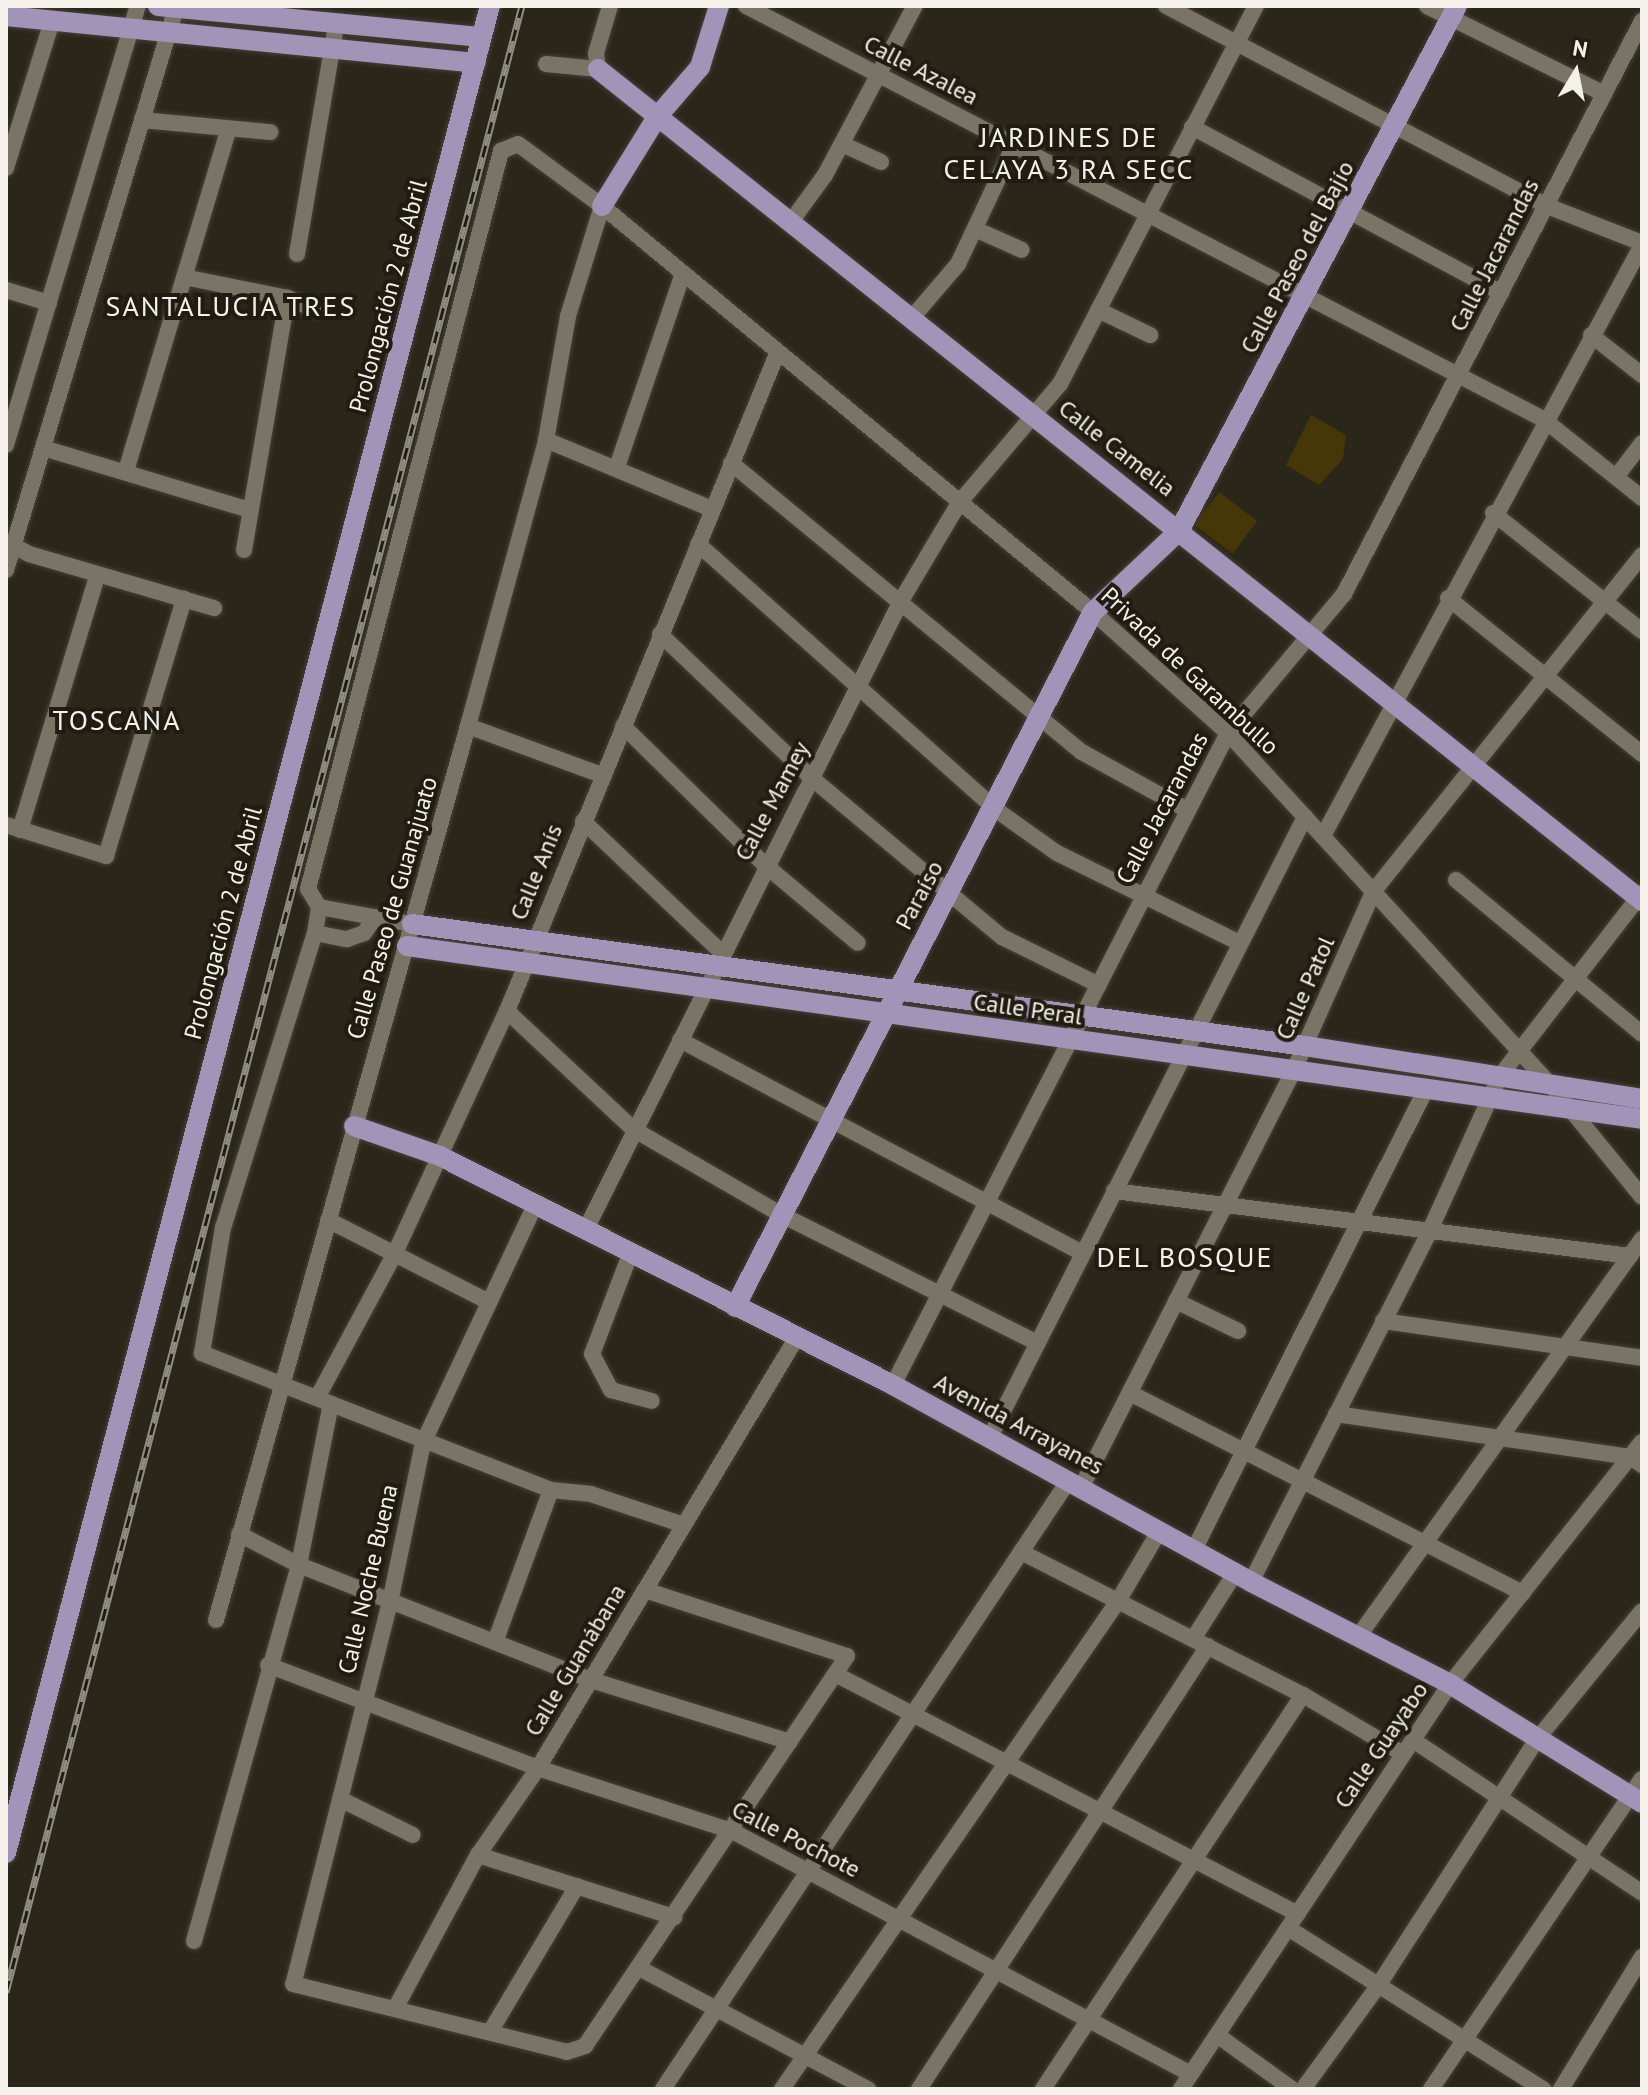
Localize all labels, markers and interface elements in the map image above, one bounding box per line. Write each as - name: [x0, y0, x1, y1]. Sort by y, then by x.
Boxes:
- street label: Calle Azalea: [859, 29, 983, 111]
- north arrow: [1536, 32, 1616, 112]
- text: N: [1571, 33, 1590, 63]
- district label: JARDINES DE CELAYA 3 RA SECC: [942, 120, 1196, 186]
- street label: Calle Paseo del Bajío: [1234, 156, 1360, 358]
- street label: Calle Jacarandas: [1443, 174, 1545, 336]
- street label: Prolongación 2 de Abril: [343, 176, 433, 416]
- district label: SANTALUCIA TRES: [105, 289, 357, 323]
- street label: Calle Camelia: [1053, 394, 1181, 502]
- street label: Privada de Garambullo: [1095, 581, 1285, 761]
- district label: TOSCANA: [52, 703, 182, 737]
- street label: Calle Jacarandas: [1110, 727, 1214, 889]
- street label: Calle Mamey: [729, 736, 815, 866]
- street label: Calle Paseo de Guanajuato: [341, 773, 443, 1043]
- street label: Prolongación 2 de Abril: [178, 803, 268, 1043]
- street label: Calle Anís: [504, 820, 568, 924]
- street label: Paraíso: [889, 856, 949, 934]
- street label: Calle Patol: [1269, 932, 1341, 1044]
- street label: Calle Peral: [972, 987, 1084, 1031]
- district label: DEL BOSQUE: [1096, 1240, 1274, 1274]
- street label: Avenida Arrayanes: [929, 1367, 1109, 1481]
- street label: Calle Noche Buena: [332, 1481, 404, 1677]
- street label: Calle Guanábana: [518, 1579, 632, 1741]
- street label: Calle Guayabo: [1328, 1676, 1434, 1814]
- street label: Calle Pochote: [727, 1794, 865, 1884]

